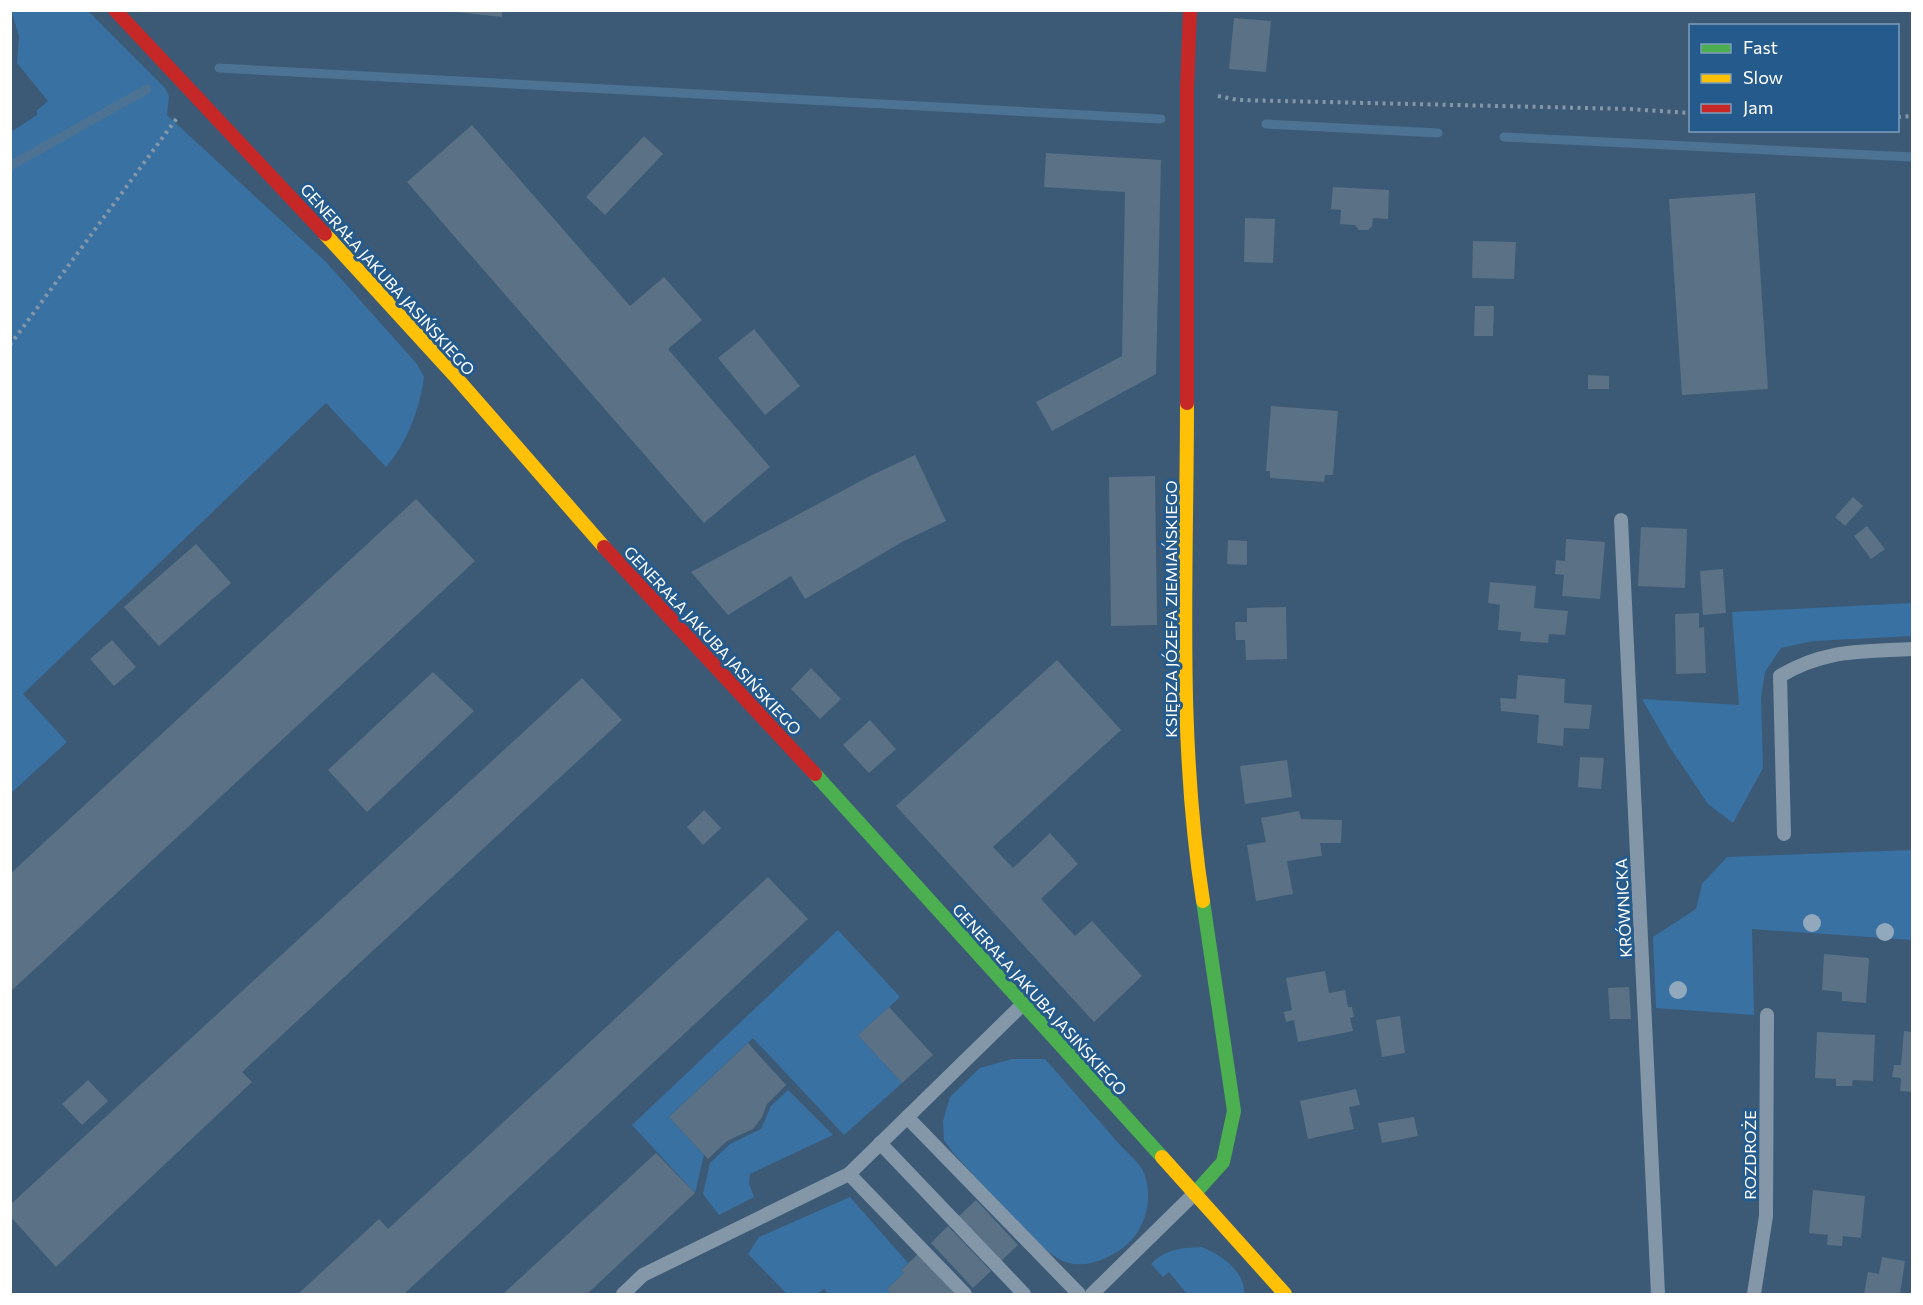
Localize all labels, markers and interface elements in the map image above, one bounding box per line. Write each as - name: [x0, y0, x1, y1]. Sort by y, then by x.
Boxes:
- legend: [1689, 24, 1899, 132]
- text: Fast: [1743, 36, 1778, 58]
- text: Slow: [1743, 66, 1783, 88]
- text: Jam: [1743, 96, 1773, 118]
- street label: GENERAŁA JAKUBA JASIŃSKIEGO: [297, 179, 479, 379]
- street label: KSIĘDZA JÓZEFA ZIEMIAŃSKIEGO: [1161, 480, 1180, 738]
- street label: GENERAŁA JAKUBA JASIŃSKIEGO: [620, 542, 806, 738]
- street label: KRÓWNICKA: [1611, 858, 1635, 958]
- street label: GENERAŁA JAKUBA JASIŃSKIEGO: [949, 899, 1131, 1099]
- street label: ROZDROŻE: [1740, 1110, 1759, 1200]

